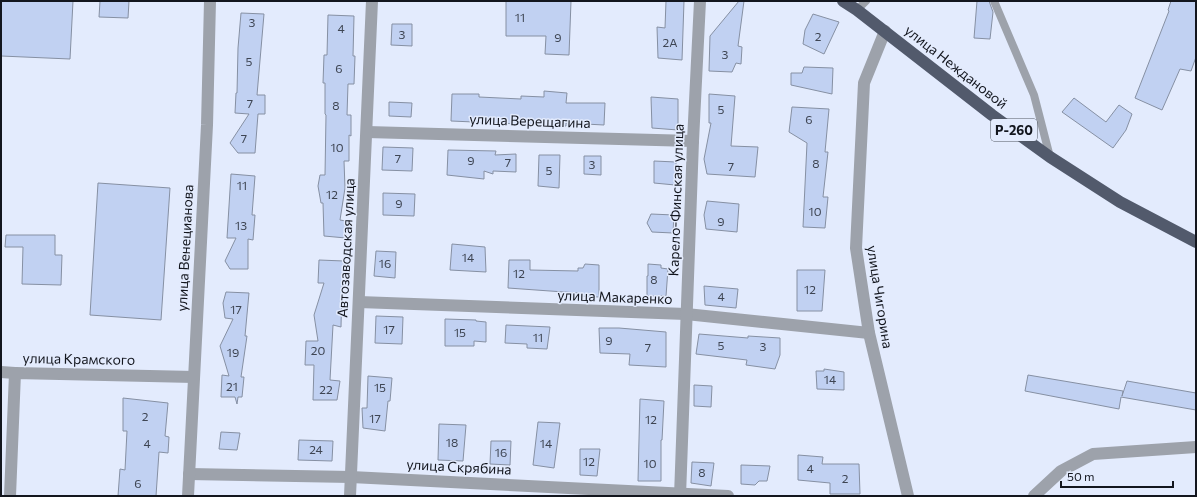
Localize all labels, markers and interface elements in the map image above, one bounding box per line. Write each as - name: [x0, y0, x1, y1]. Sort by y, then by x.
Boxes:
- house number: 11: [515, 10, 525, 24]
- house number: 3: [249, 15, 256, 29]
- house number: 4: [337, 21, 345, 35]
- street label: улица Неждановой: [902, 21, 1011, 112]
- house number: 3: [399, 27, 406, 41]
- house number: 2: [815, 29, 822, 43]
- house number: 9: [554, 30, 562, 44]
- house number: 2А: [663, 35, 677, 49]
- house number: 3: [722, 47, 729, 61]
- house number: 5: [246, 54, 253, 68]
- house number: 6: [335, 61, 343, 75]
- house number: 7: [247, 96, 253, 110]
- house number: 8: [332, 98, 340, 112]
- house number: 5: [718, 102, 725, 116]
- street label: улица Верещагина: [469, 110, 591, 131]
- house number: 6: [805, 112, 813, 126]
- road number: Р-260: [991, 119, 1037, 141]
- street label: Карело-Финская улица: [664, 123, 687, 277]
- house number: 7: [241, 131, 247, 145]
- house number: 10: [331, 140, 344, 154]
- house number: 7: [395, 151, 401, 165]
- house number: 9: [467, 153, 475, 167]
- house number: 7: [505, 155, 511, 169]
- house number: 8: [812, 156, 820, 170]
- house number: 3: [589, 157, 596, 171]
- house number: 7: [728, 159, 734, 173]
- house number: 5: [546, 163, 553, 177]
- house number: 11: [237, 178, 247, 192]
- street label: Автозаводская улица: [333, 178, 358, 318]
- street label: улица Венецианова: [173, 184, 196, 312]
- house number: 12: [326, 187, 338, 201]
- house number: 9: [395, 196, 403, 210]
- house number: 10: [809, 204, 822, 218]
- house number: 9: [717, 214, 725, 228]
- house number: 13: [235, 218, 247, 232]
- street label: улица Чигорина: [864, 244, 897, 350]
- house number: 14: [462, 250, 474, 264]
- house number: 16: [379, 256, 391, 270]
- house number: 12: [513, 266, 525, 280]
- house number: 8: [650, 272, 658, 286]
- house number: 12: [804, 282, 816, 296]
- street label: улица Макаренко: [557, 286, 673, 307]
- house number: 4: [717, 289, 725, 303]
- house number: 17: [230, 302, 242, 316]
- house number: 17: [383, 322, 395, 336]
- house number: 15: [454, 325, 466, 339]
- house number: 11: [533, 330, 543, 344]
- house number: 9: [605, 333, 613, 347]
- house number: 5: [718, 338, 725, 352]
- house number: 3: [760, 339, 767, 353]
- house number: 7: [645, 340, 651, 354]
- house number: 20: [311, 343, 325, 357]
- house number: 19: [227, 345, 239, 359]
- street label: улица Крамского: [23, 349, 135, 368]
- house number: 14: [824, 372, 836, 386]
- house number: 21: [226, 379, 238, 393]
- house number: 15: [374, 380, 386, 394]
- house number: 22: [319, 382, 333, 396]
- house number: 2: [142, 409, 149, 423]
- house number: 17: [369, 411, 381, 425]
- house number: 12: [645, 412, 657, 426]
- house number: 18: [446, 435, 458, 449]
- house number: 4: [143, 436, 151, 450]
- house number: 14: [540, 436, 552, 450]
- house number: 24: [309, 442, 323, 456]
- house number: 16: [495, 445, 507, 459]
- house number: 12: [583, 454, 595, 468]
- street label: улица Скрябина: [406, 455, 512, 478]
- house number: 10: [644, 456, 657, 470]
- house number: 4: [806, 461, 814, 475]
- scale bar: [1061, 463, 1173, 489]
- house number: 8: [698, 465, 706, 479]
- text: 50 m: [1067, 469, 1095, 483]
- house number: 2: [842, 471, 849, 485]
- house number: 6: [134, 476, 142, 490]

